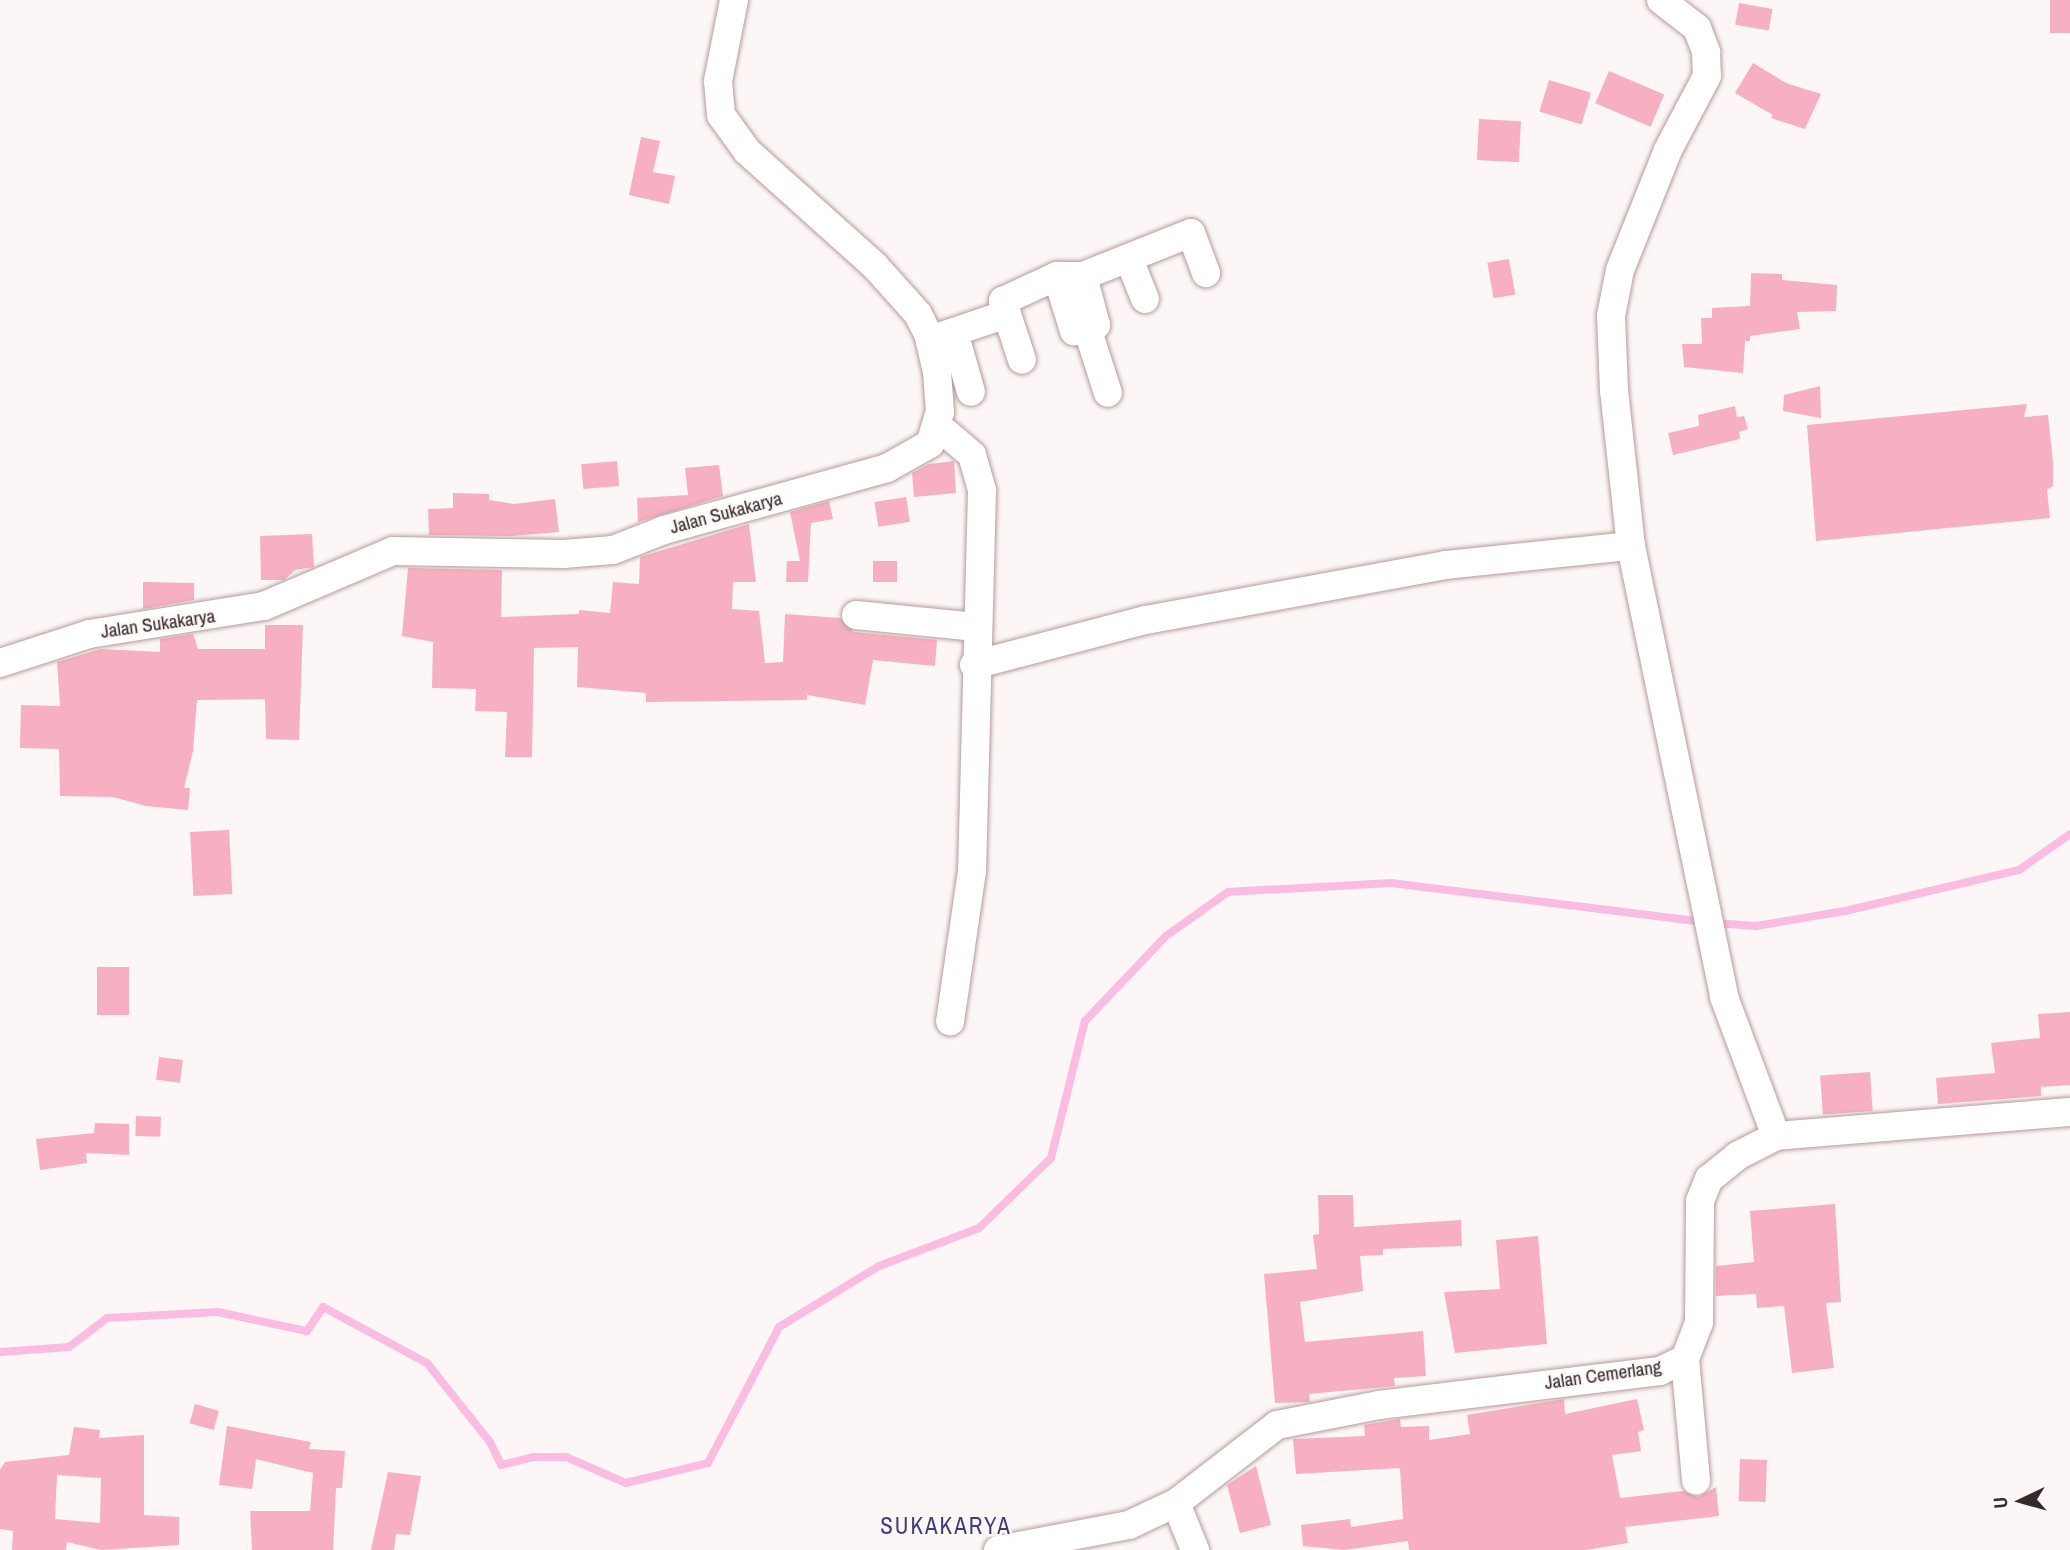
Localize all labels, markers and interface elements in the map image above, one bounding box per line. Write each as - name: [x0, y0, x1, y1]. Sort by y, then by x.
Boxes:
- street label: Jalan Sukakarya: [667, 487, 785, 539]
- street label: Jalan Sukakarya: [99, 605, 217, 643]
- street label: Jalan Cemerlang: [1543, 1356, 1663, 1394]
- north arrow: [1986, 1466, 2056, 1536]
- text: U: [1987, 1496, 2014, 1510]
- district label: SUKAKARYA: [881, 1512, 1011, 1540]

